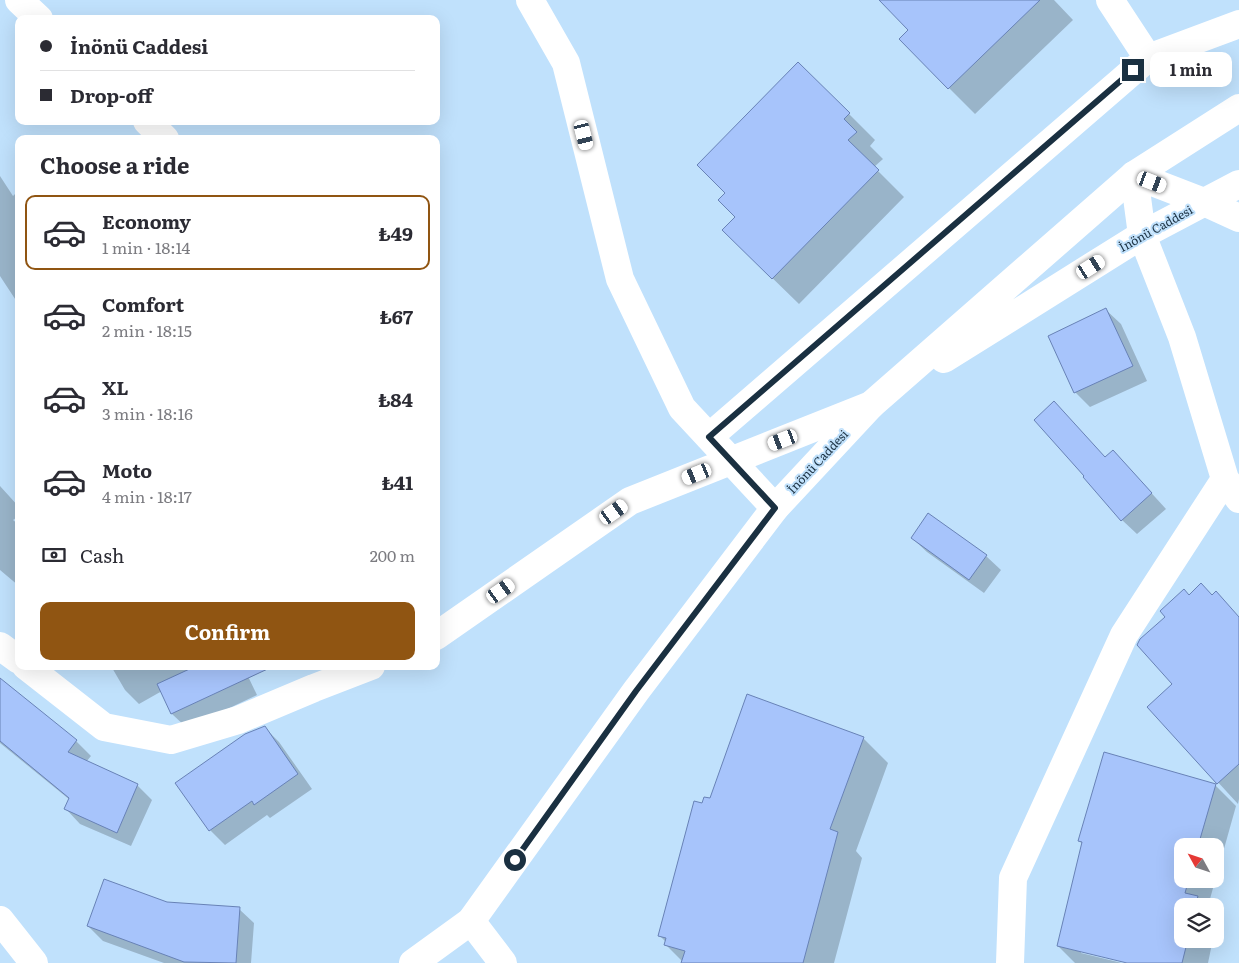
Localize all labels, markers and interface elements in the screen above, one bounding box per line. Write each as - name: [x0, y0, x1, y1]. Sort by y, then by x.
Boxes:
- text: İnönü Caddesi: [70, 32, 208, 60]
- callout: 1 min: [1150, 52, 1233, 88]
- text: 1 min: [1170, 57, 1212, 81]
- route end: [1122, 59, 1144, 81]
- text: Drop-off: [70, 81, 153, 109]
- car: [573, 119, 594, 151]
- text: Choose a ride: [40, 148, 189, 181]
- car: [1135, 170, 1168, 194]
- street label: İnönü Caddesi: [1115, 200, 1196, 256]
- text: Economy: [102, 207, 191, 235]
- icon: car: [42, 210, 87, 255]
- text: ₺49: [378, 219, 413, 247]
- text: 1 min · 18:14: [102, 235, 190, 259]
- car: [1074, 253, 1107, 281]
- text: Comfort: [102, 290, 184, 318]
- icon: car: [42, 293, 87, 338]
- text: ₺67: [379, 302, 413, 330]
- text: 2 min · 18:15: [102, 318, 192, 342]
- text: XL: [102, 373, 129, 401]
- icon: car: [42, 376, 87, 421]
- text: ₺84: [378, 385, 413, 413]
- text: 3 min · 18:16: [102, 401, 193, 425]
- street label: İnönü Caddesi: [783, 425, 852, 497]
- car: [766, 428, 799, 452]
- text: Moto: [102, 456, 152, 484]
- icon: car: [42, 459, 87, 504]
- car: [680, 461, 713, 487]
- text: ₺41: [381, 468, 413, 496]
- text: 4 min · 18:17: [102, 484, 192, 508]
- car: [597, 497, 630, 527]
- icon: cash: [40, 541, 68, 569]
- text: Cash: [80, 541, 124, 569]
- text: 200 m: [370, 543, 415, 567]
- car: [484, 576, 517, 606]
- button: Confirm: [40, 602, 415, 660]
- north arrow: [1174, 838, 1224, 888]
- map controls: [1174, 838, 1224, 948]
- route start: [504, 849, 526, 871]
- button: layers: [1174, 898, 1224, 948]

